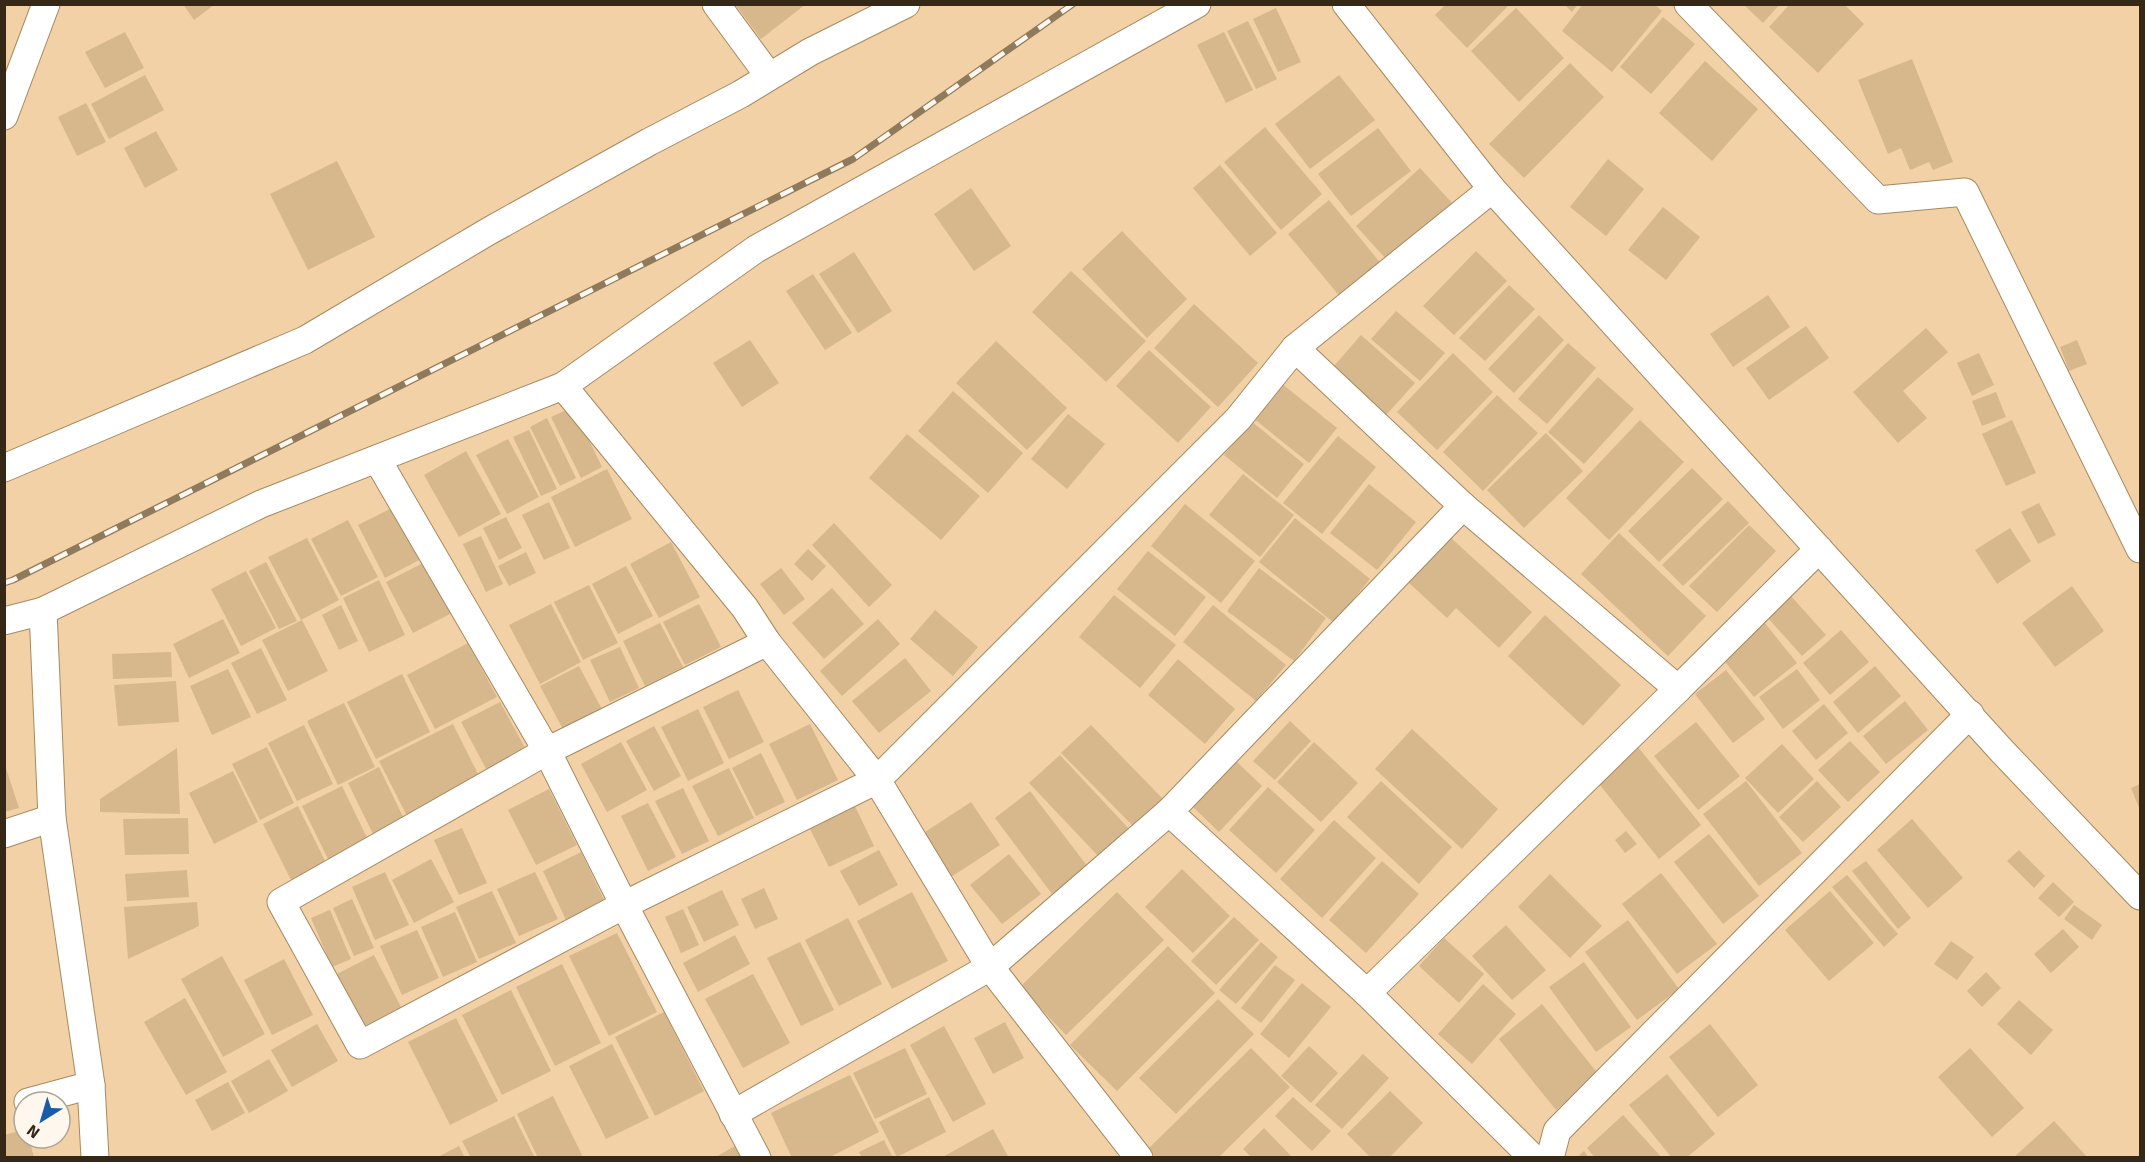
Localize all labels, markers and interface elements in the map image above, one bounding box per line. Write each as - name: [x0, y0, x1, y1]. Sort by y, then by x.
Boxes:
- north arrow: [12, 1090, 72, 1150]
- text: N: [23, 1120, 44, 1143]

